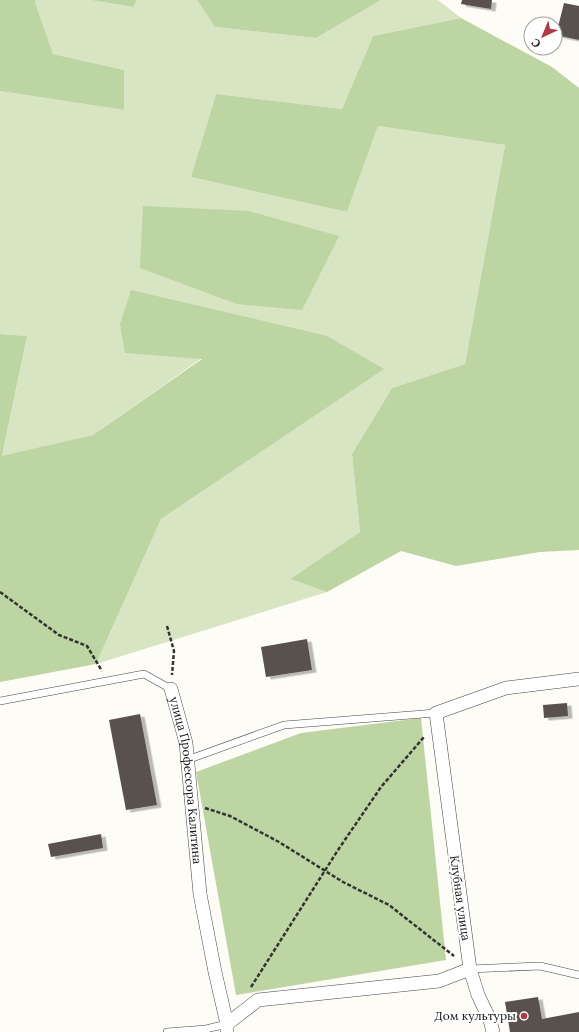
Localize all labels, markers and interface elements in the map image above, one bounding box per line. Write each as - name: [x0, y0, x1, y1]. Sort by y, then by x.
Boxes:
- north arrow: [523, 16, 563, 56]
- text: С: [528, 35, 544, 51]
- street label: улица Профессора Калитина: [166, 695, 205, 865]
- street label: Клубная улица: [447, 854, 474, 942]
- place label: Дом культуры: [434, 1008, 516, 1023]
- marker: Дом культуры: [519, 1011, 529, 1021]

